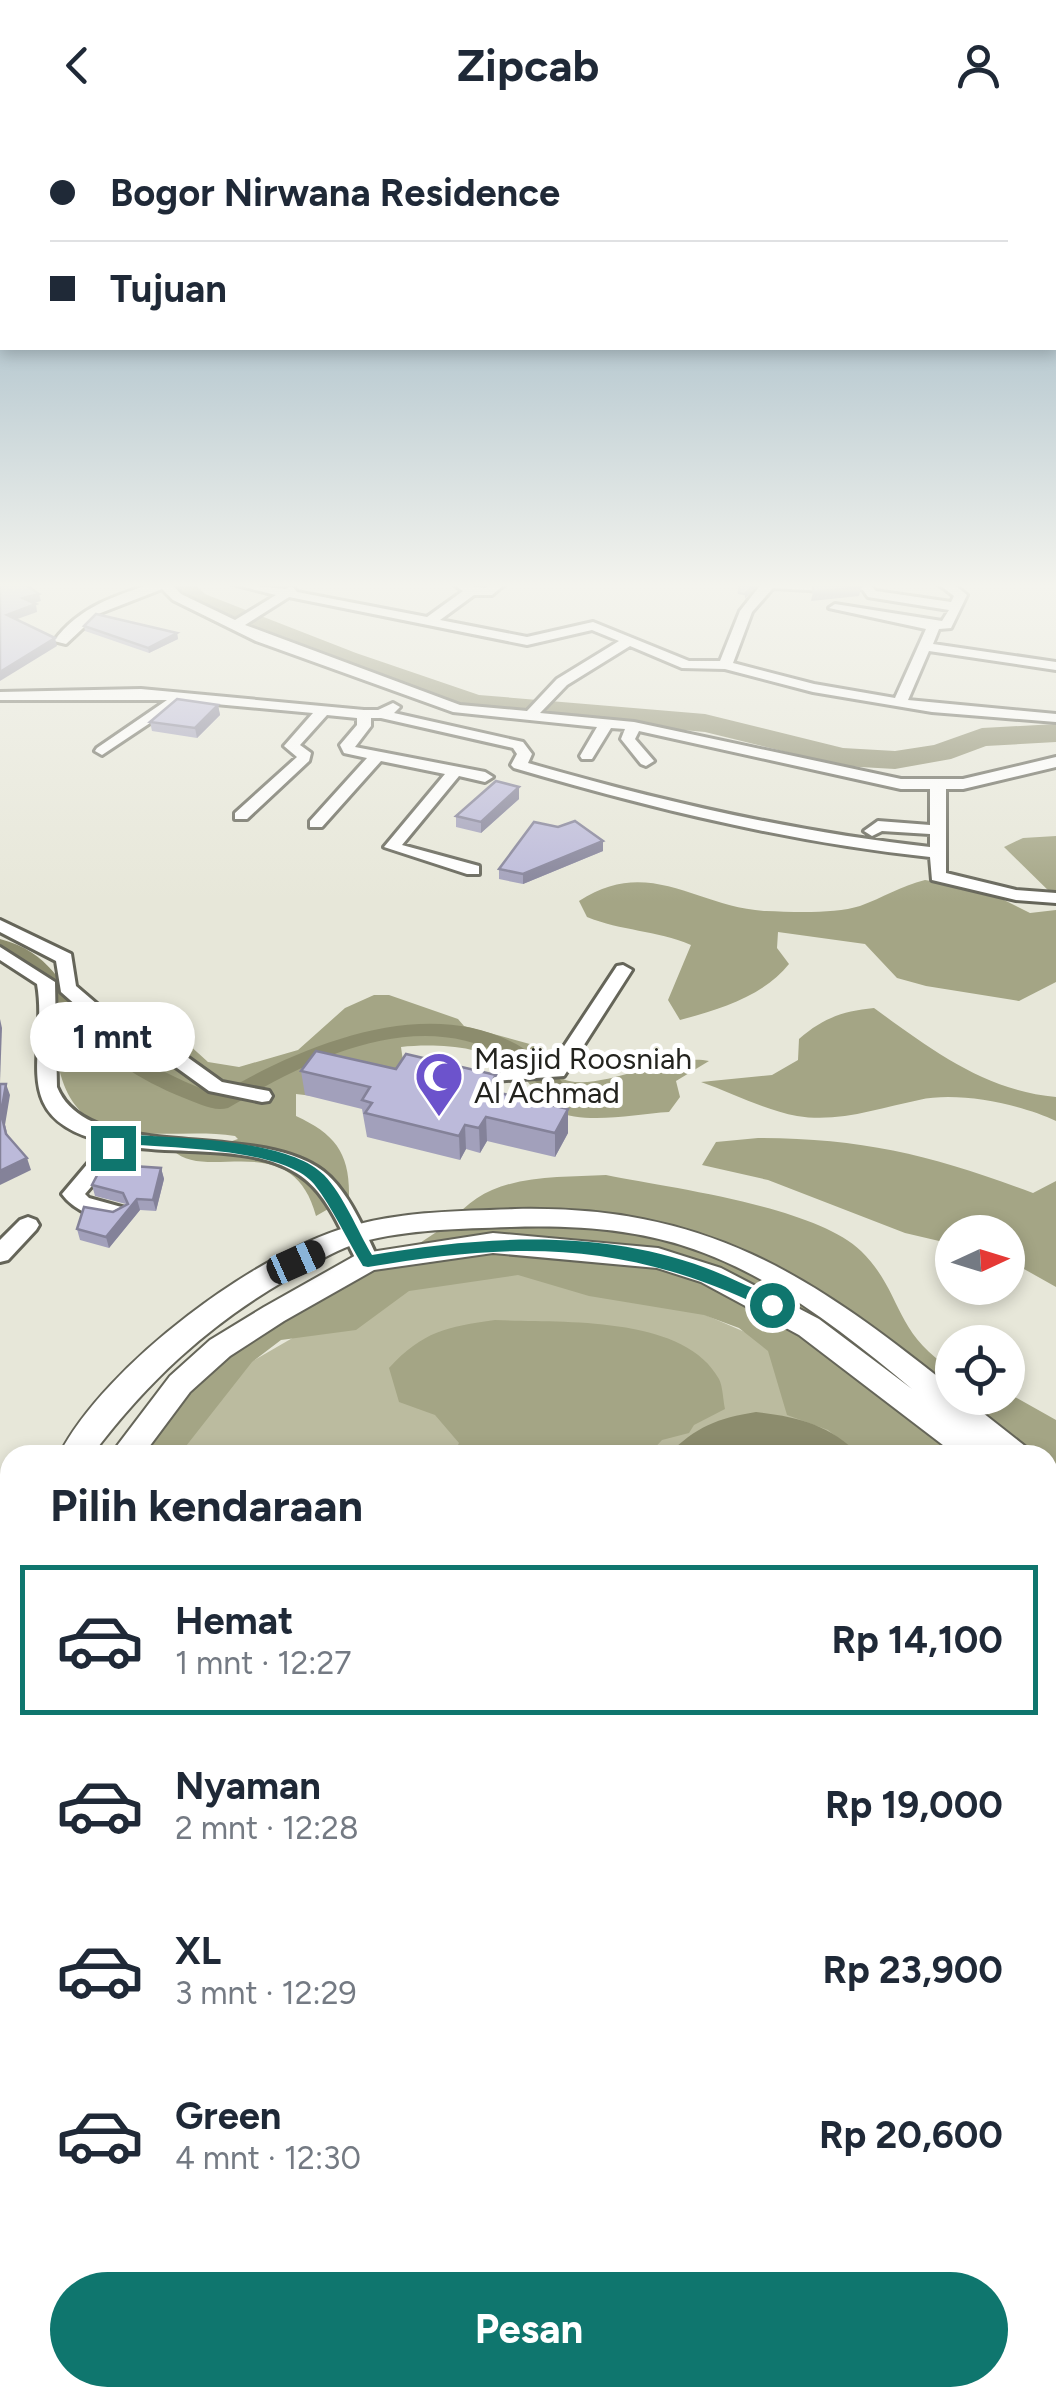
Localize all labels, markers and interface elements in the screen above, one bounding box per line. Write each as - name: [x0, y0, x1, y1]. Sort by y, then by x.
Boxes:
- icon: back: [50, 38, 105, 93]
- text: Zipcab: [457, 38, 599, 92]
- icon: person: [951, 38, 1006, 93]
- text: Bogor Nirwana Residence: [110, 170, 560, 216]
- text: Tujuan: [110, 266, 227, 312]
- callout: 1 mnt: [31, 1003, 196, 1073]
- text: 1 mnt: [72, 1018, 153, 1056]
- place label: Masjid Roosniah Al Achmad: [474, 1040, 692, 1111]
- mosque icon: Masjid Roosniah Al Achmad: [413, 1050, 465, 1118]
- route end: [91, 1126, 136, 1171]
- north arrow: [935, 1215, 1025, 1305]
- map controls: [935, 1215, 1025, 1415]
- car: [262, 1236, 330, 1288]
- route start: [750, 1283, 795, 1328]
- button: locate: [935, 1325, 1025, 1415]
- text: Pilih kendaraan: [50, 1478, 363, 1532]
- icon: car: [55, 1595, 145, 1685]
- text: Hemat: [175, 1598, 293, 1644]
- text: Rp 14,100: [831, 1617, 1003, 1663]
- text: 1 mnt · 12:27: [175, 1644, 352, 1682]
- icon: car: [55, 1760, 145, 1850]
- text: Nyaman: [175, 1763, 321, 1809]
- text: Rp 19,000: [825, 1782, 1003, 1828]
- text: 2 mnt · 12:28: [175, 1809, 359, 1847]
- icon: car: [55, 1925, 145, 2015]
- text: XL: [175, 1928, 221, 1974]
- text: Rp 23,900: [822, 1947, 1003, 1993]
- text: 3 mnt · 12:29: [175, 1974, 357, 2012]
- icon: car: [55, 2090, 145, 2180]
- text: Green: [175, 2093, 281, 2139]
- text: Rp 20,600: [819, 2112, 1003, 2158]
- text: 4 mnt · 12:30: [175, 2139, 361, 2177]
- button: Pesan: [50, 2272, 1008, 2387]

